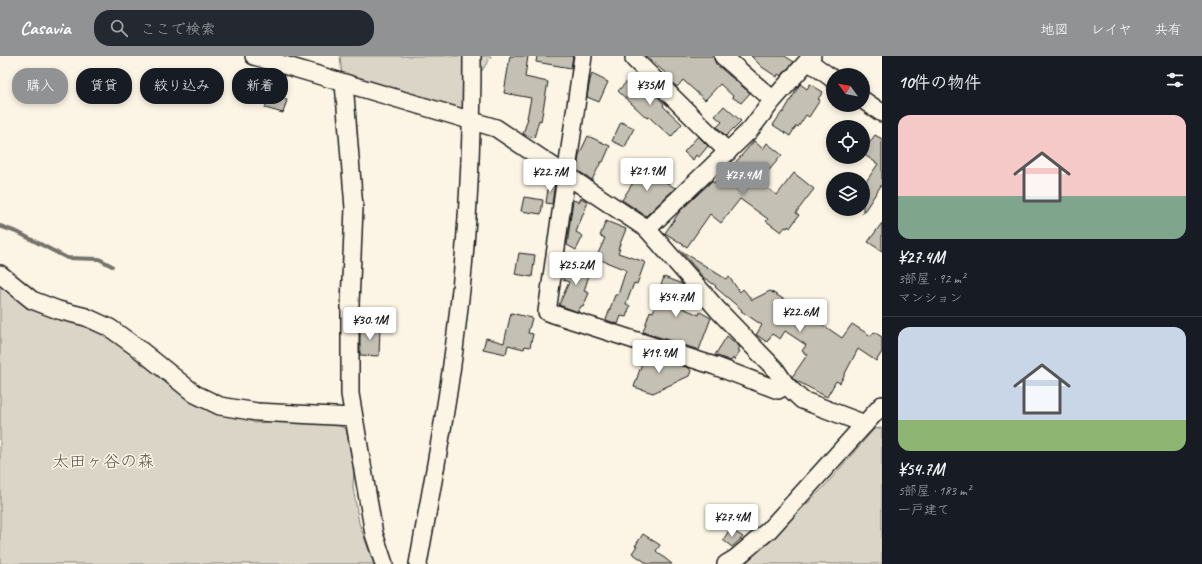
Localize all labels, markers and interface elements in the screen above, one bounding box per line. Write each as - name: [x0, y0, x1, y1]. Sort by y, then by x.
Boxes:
- search box: [94, 10, 374, 46]
- text: Casavia: [20, 16, 70, 40]
- icon: search: [108, 17, 130, 39]
- text: ここで検索: [140, 20, 215, 39]
- text: 地図: [1041, 21, 1069, 38]
- text: レイヤ: [1091, 21, 1132, 38]
- text: 共有: [1154, 21, 1182, 38]
- chip: 購入: [12, 68, 68, 104]
- chip: 賃貸: [76, 68, 132, 104]
- chip: 絞り込み: [140, 68, 224, 104]
- chip: 新着: [232, 68, 288, 104]
- north arrow: [826, 68, 870, 112]
- map controls: [826, 68, 870, 216]
- icon: filters: [1164, 69, 1186, 91]
- pin: ¥35M: [626, 72, 674, 106]
- text: 10件の物件: [898, 72, 981, 93]
- text: ¥35M: [637, 77, 663, 93]
- button: locate: [826, 120, 870, 164]
- icon: home: [1006, 141, 1078, 213]
- pin: ¥21.9M: [614, 158, 680, 192]
- pin: ¥22.7M: [517, 159, 583, 193]
- pin: ¥27.4M: [710, 162, 776, 196]
- text: ¥21.9M: [629, 163, 665, 179]
- text: ¥22.7M: [532, 164, 568, 180]
- text: ¥27.4M: [725, 167, 761, 183]
- button: layers: [826, 172, 870, 216]
- text: ¥27.4M: [898, 247, 944, 268]
- pin: ¥25.2M: [543, 252, 609, 286]
- text: ¥25.2M: [558, 257, 594, 273]
- text: 3部屋 · 92 m²: [898, 271, 965, 287]
- pin: ¥54.7M: [643, 284, 709, 318]
- text: ¥54.7M: [658, 289, 694, 305]
- text: マンション: [898, 290, 962, 306]
- pin: ¥22.6M: [767, 299, 833, 333]
- text: ¥22.6M: [782, 304, 818, 320]
- pin: ¥30.1M: [337, 307, 403, 341]
- text: ¥30.1M: [352, 312, 388, 328]
- pin: ¥19.9M: [626, 340, 692, 374]
- text: ¥19.9M: [641, 345, 677, 361]
- icon: home: [1006, 353, 1078, 425]
- park label: 太田ヶ谷の森: [52, 451, 154, 472]
- text: ¥54.7M: [898, 459, 944, 480]
- text: 5部屋 · 183 m²: [898, 483, 971, 499]
- text: 一戸建て: [898, 502, 950, 518]
- pin: ¥27.4M: [699, 504, 765, 538]
- text: ¥27.4M: [714, 509, 750, 525]

